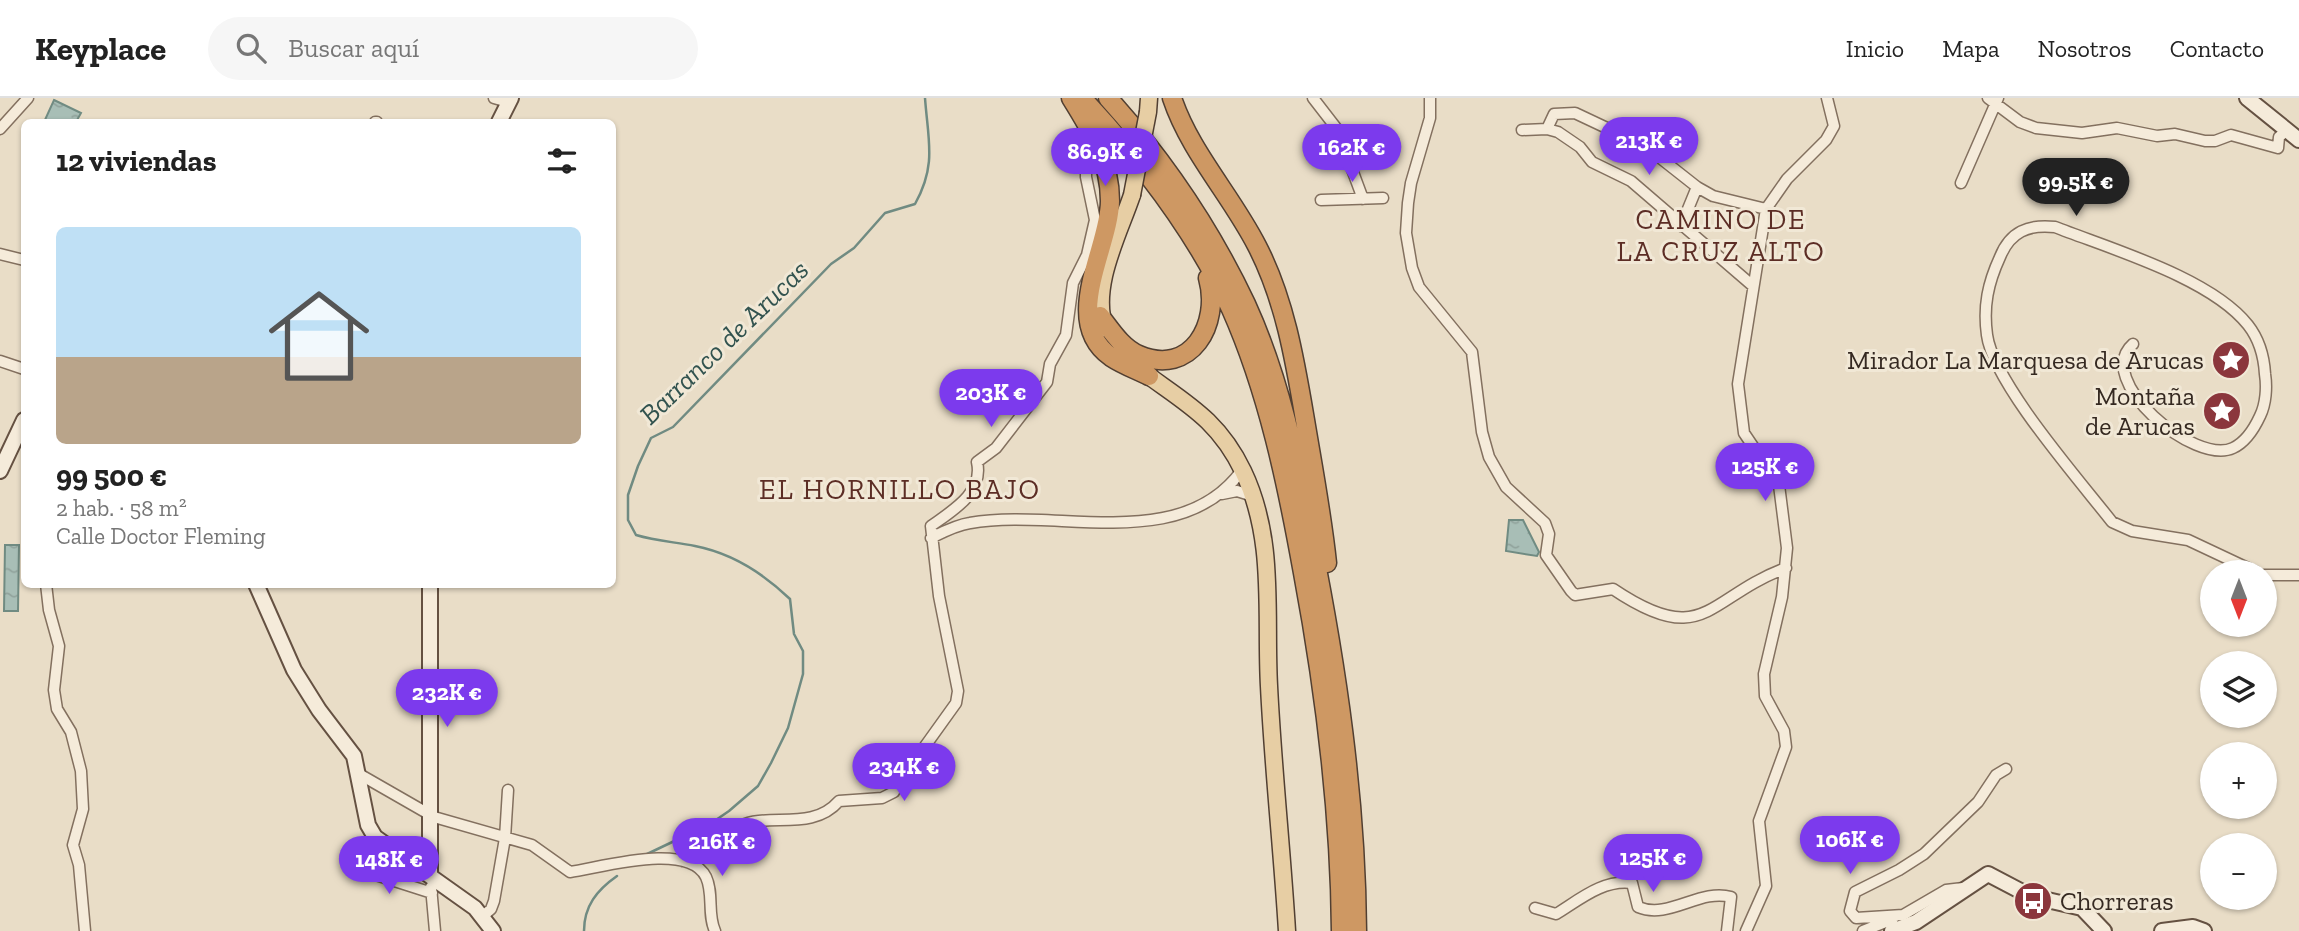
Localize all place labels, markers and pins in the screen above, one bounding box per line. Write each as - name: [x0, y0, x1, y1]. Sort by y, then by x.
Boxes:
- pin: 213K €: [1592, 118, 1706, 177]
- pin: 162K €: [1295, 125, 1409, 184]
- pin: 86.9K €: [1040, 129, 1170, 188]
- pin: 99.5K €: [2011, 158, 2141, 218]
- place icon: Mirador La Marquesa de Arucas: [2210, 339, 2252, 381]
- place label: Mirador La Marquesa de Arucas: [1847, 344, 2204, 376]
- pin: 203K €: [934, 370, 1048, 429]
- place label: Montaña de Arucas: [2085, 380, 2195, 442]
- place icon: Montaña de Arucas: [2201, 390, 2243, 432]
- pin: 125K €: [1708, 444, 1822, 503]
- pin: 232K €: [390, 670, 504, 729]
- pin: 234K €: [847, 744, 961, 803]
- pin: 106K €: [1793, 816, 1907, 876]
- pin: 216K €: [665, 818, 779, 878]
- pin: 125K €: [1596, 834, 1710, 894]
- pin: 148K €: [332, 836, 446, 896]
- bus stop icon: Chorreras: [2012, 880, 2054, 922]
- place label: Chorreras: [2060, 885, 2174, 917]

